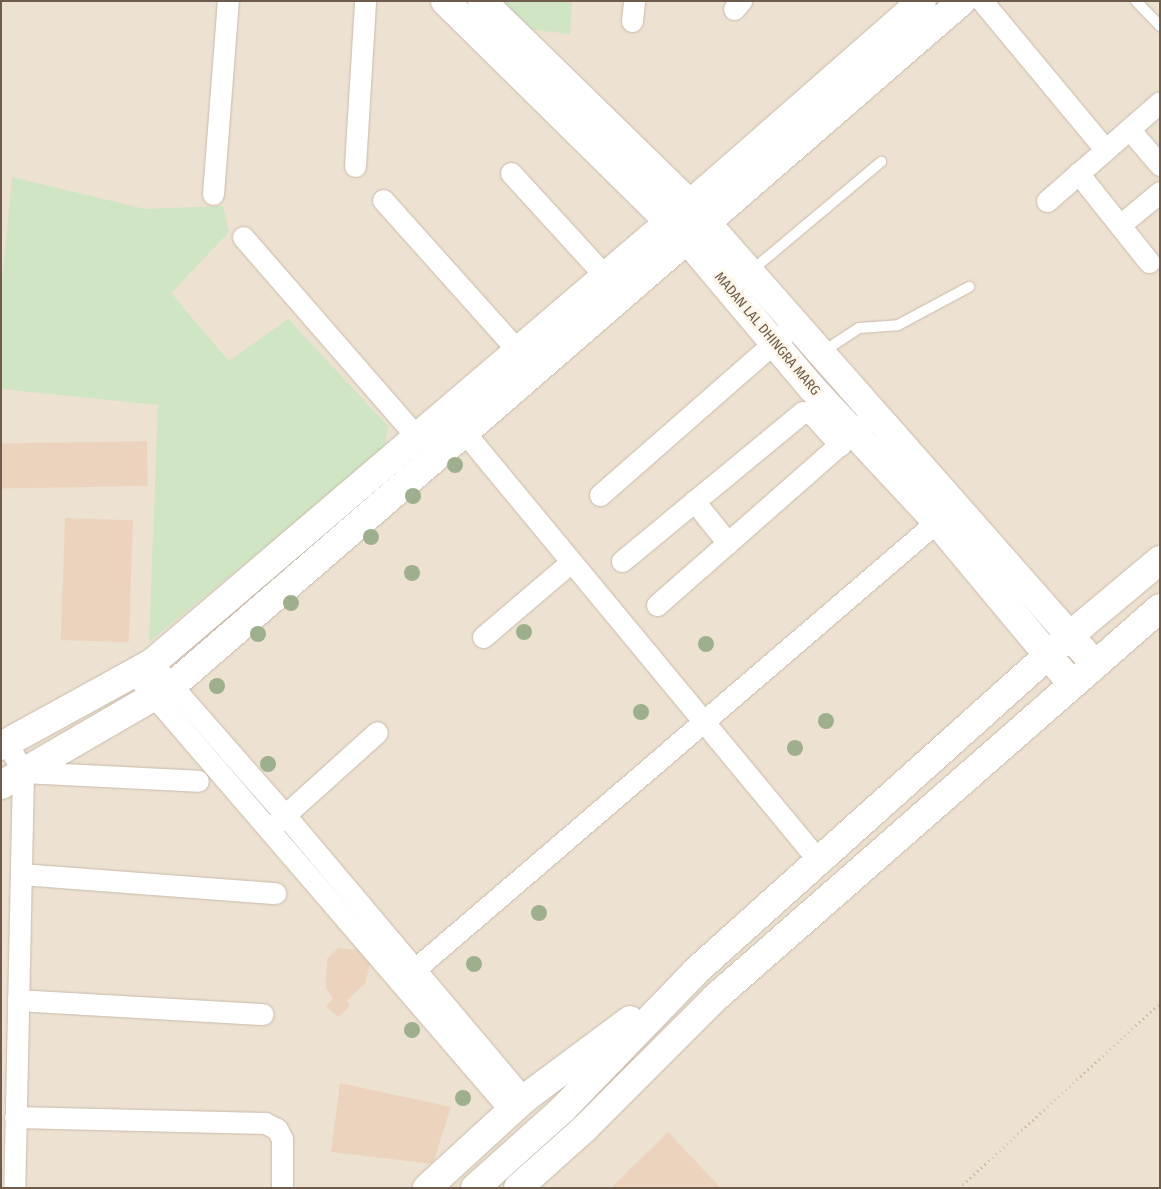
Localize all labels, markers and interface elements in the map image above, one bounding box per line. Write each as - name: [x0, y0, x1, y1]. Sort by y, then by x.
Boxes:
- street label: MADAN LAL DHINGRA MARG: [711, 269, 823, 399]

